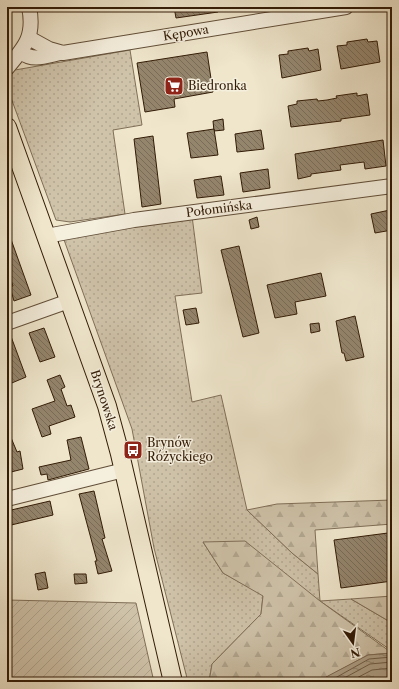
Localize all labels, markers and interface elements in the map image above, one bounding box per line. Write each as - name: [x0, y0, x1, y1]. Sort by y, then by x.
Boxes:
- street label: Kępowa: [162, 21, 211, 44]
- supermarket icon: Biedronka: [163, 75, 185, 97]
- place label: Biedronka: [188, 78, 247, 93]
- street label: Połomińska: [185, 197, 253, 220]
- street label: Brynowska: [88, 368, 121, 433]
- place label: Brynów Różyckiego: [147, 435, 213, 464]
- bus stop icon: Brynów Różyckiego: [122, 439, 144, 461]
- north arrow: [333, 623, 373, 663]
- text: N: [349, 645, 362, 661]

